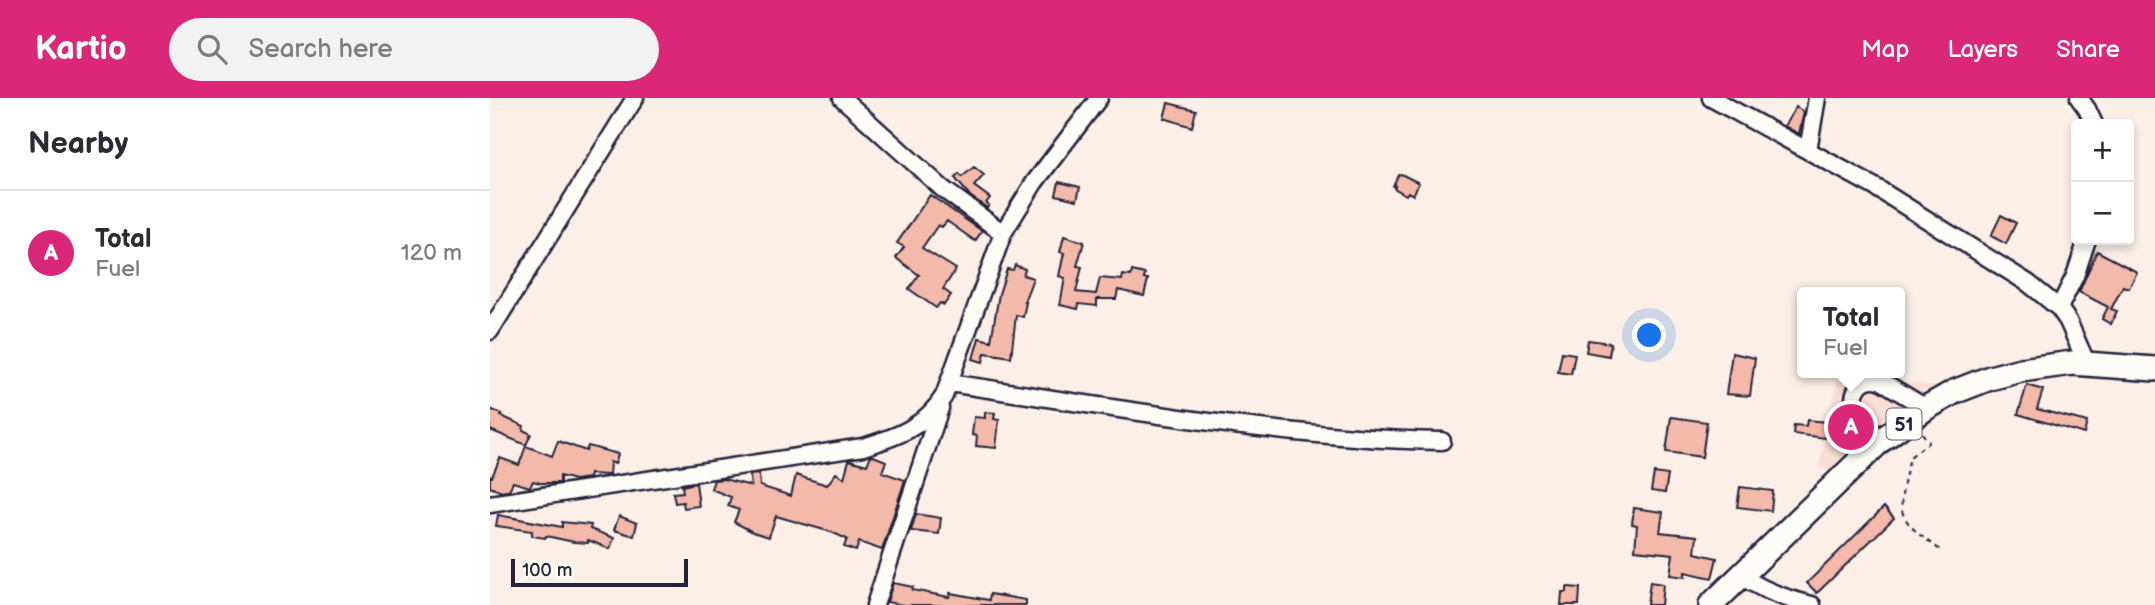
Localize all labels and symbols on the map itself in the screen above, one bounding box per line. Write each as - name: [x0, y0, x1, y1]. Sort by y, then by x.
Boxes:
- your location: [1632, 318, 1666, 352]
- pin: A: [1828, 401, 1874, 453]
- road number: 51: [1886, 408, 1922, 440]
- scale bar: [511, 556, 688, 588]

